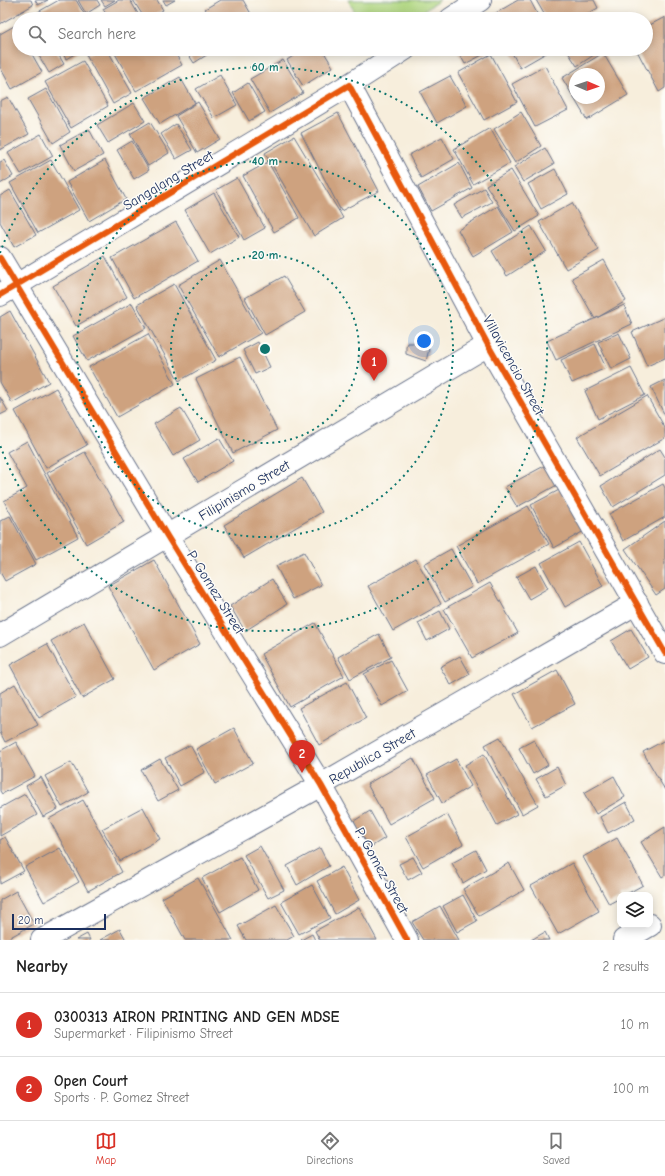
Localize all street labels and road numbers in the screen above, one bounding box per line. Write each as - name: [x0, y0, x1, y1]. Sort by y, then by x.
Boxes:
- street label: Sangalang Street: [120, 146, 217, 214]
- street label: Villavicencio Street: [479, 312, 549, 419]
- street label: Filipinismo Street: [195, 456, 294, 524]
- street label: P. Gomez Street: [183, 547, 249, 638]
- street label: Republica Street: [326, 724, 419, 788]
- street label: P. Gomez Street: [351, 824, 413, 917]

